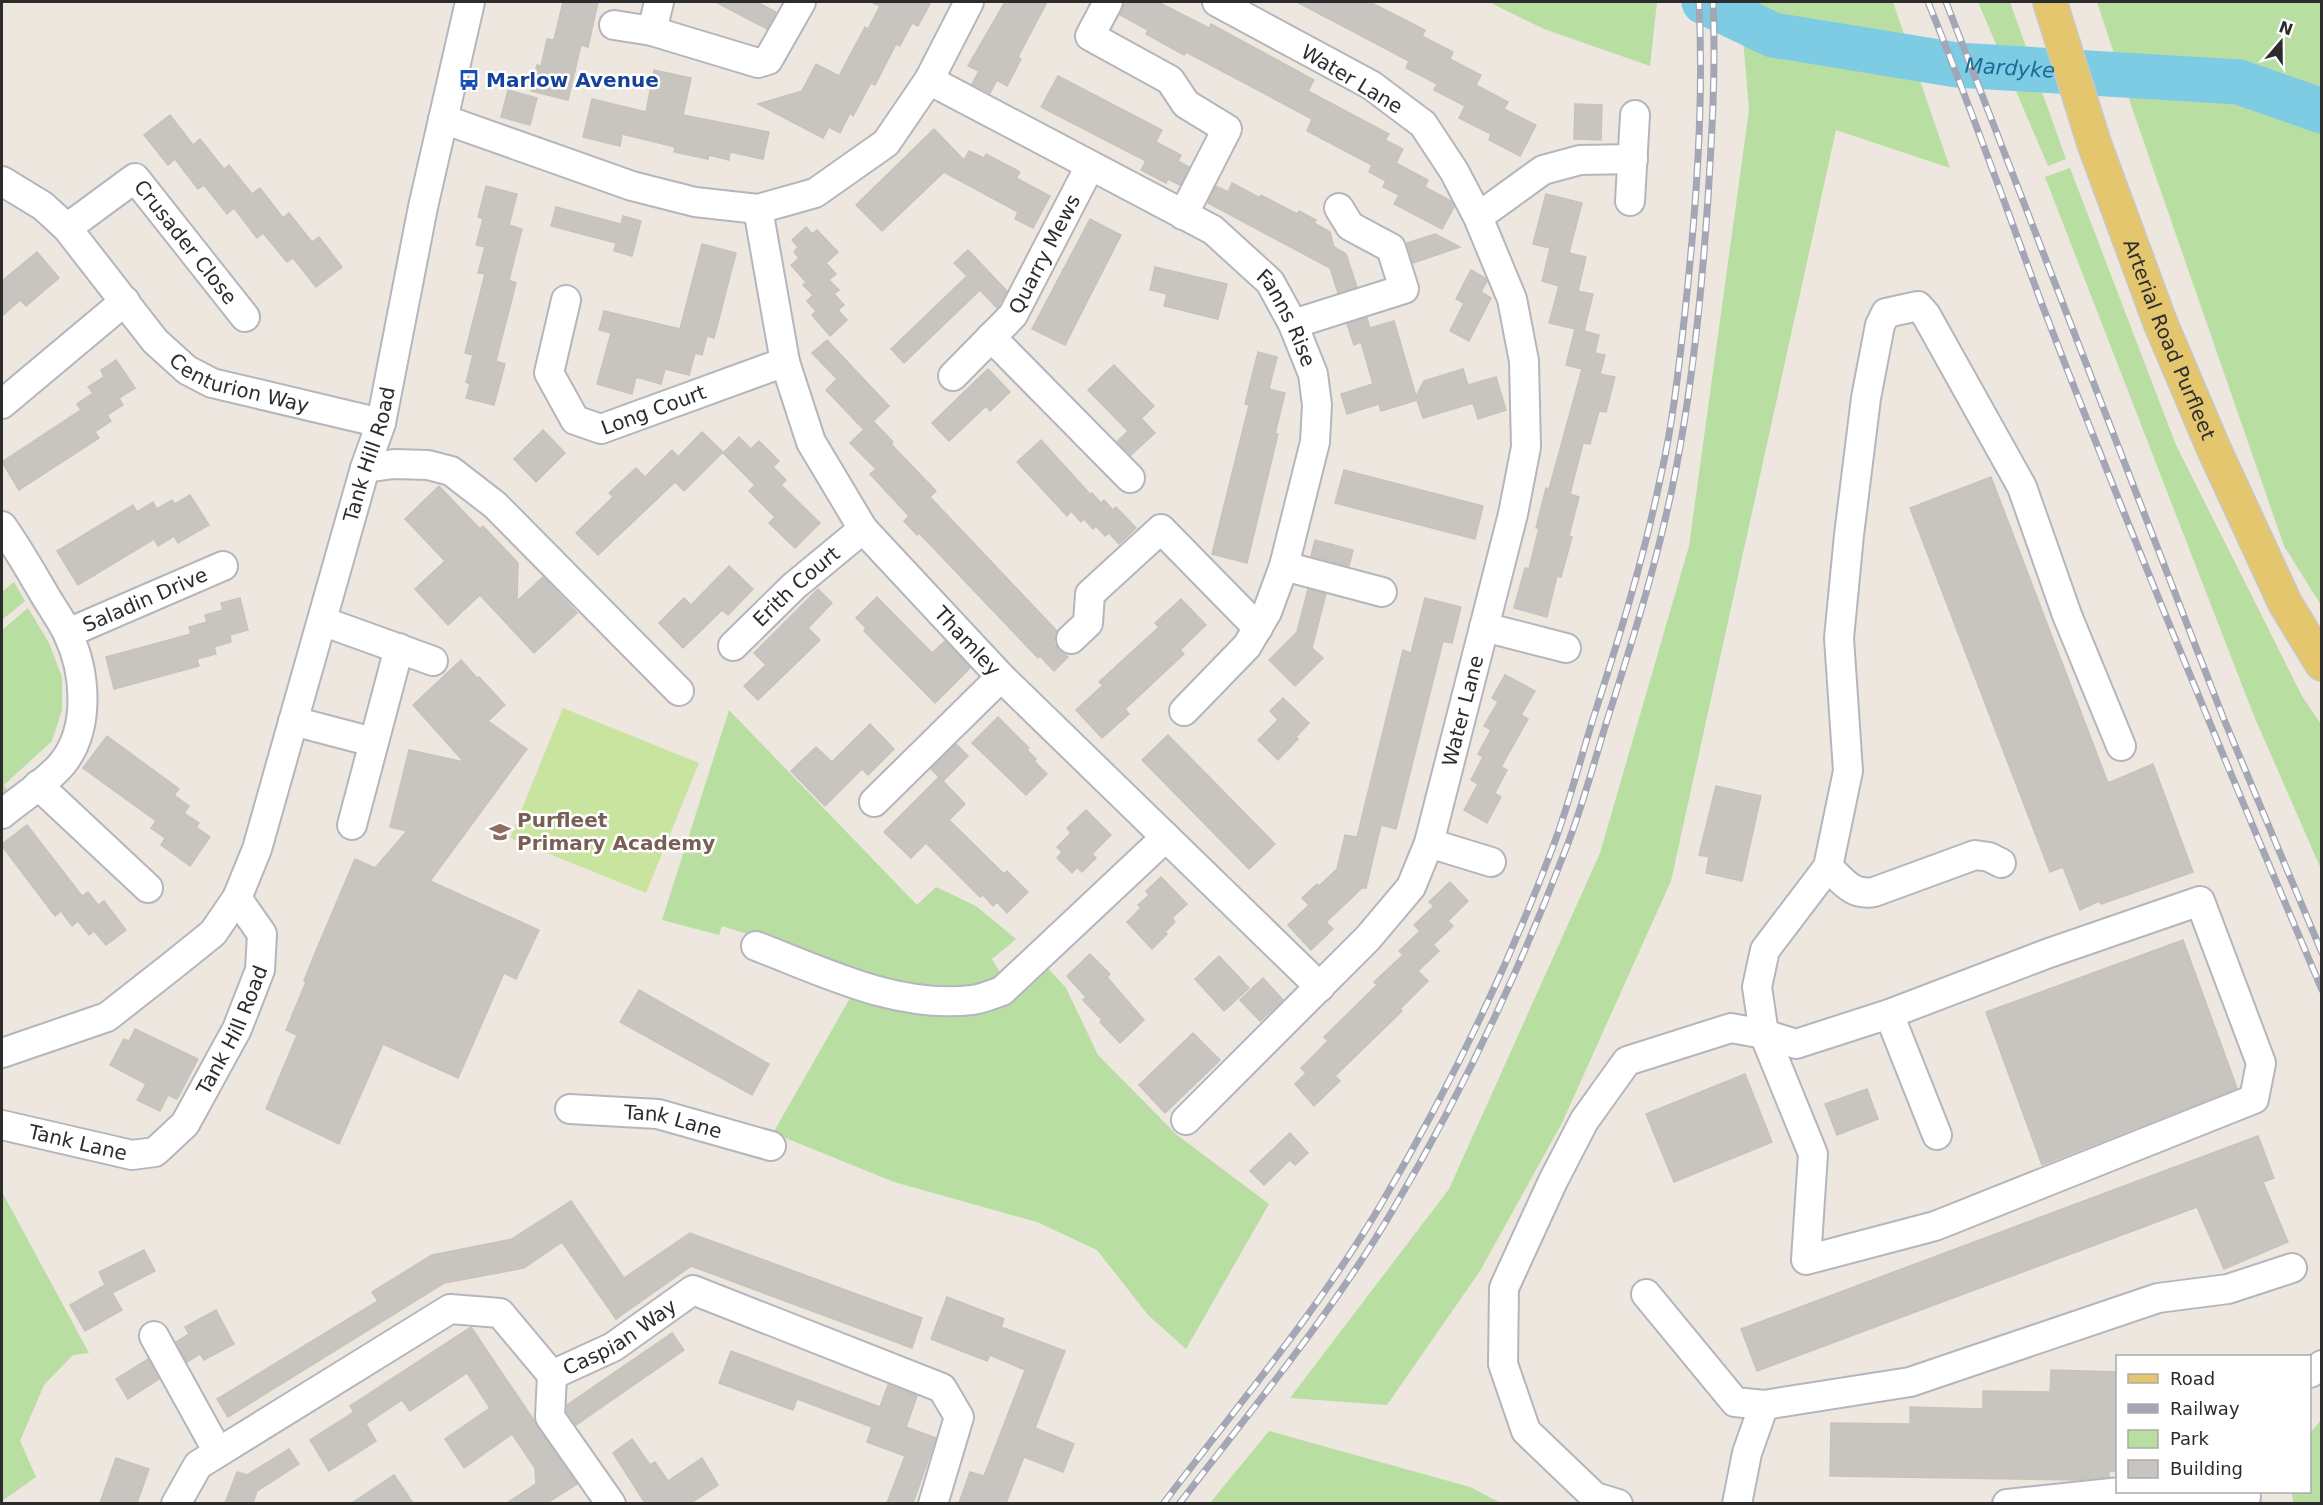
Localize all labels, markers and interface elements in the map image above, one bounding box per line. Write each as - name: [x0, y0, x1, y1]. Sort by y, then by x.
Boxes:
- north arrow: [2251, 12, 2311, 72]
- text: N: [2276, 17, 2296, 40]
- street label: Water Lane: [1297, 39, 1407, 119]
- water label: Mardyke: [1964, 53, 2056, 83]
- bus stop icon: Marlow Avenue: [457, 68, 481, 92]
- place label: Marlow Avenue: [486, 68, 659, 92]
- street label: Crusader Close: [129, 175, 242, 309]
- street label: Quarry Mews: [1004, 190, 1085, 318]
- street label: Arterial Road Purfleet: [2118, 236, 2221, 443]
- street label: Fanns Rise: [1252, 264, 1321, 370]
- street label: Centurion Way: [164, 348, 312, 418]
- street label: Long Court: [598, 380, 709, 440]
- street label: Tank Hill Road: [338, 385, 400, 526]
- street label: Erith Court: [748, 541, 845, 632]
- street label: Saladin Drive: [79, 562, 211, 637]
- street label: Thamley: [929, 601, 1006, 681]
- street label: Water Lane: [1437, 653, 1488, 769]
- place label: Purfleet Primary Academy: [517, 808, 715, 855]
- school or university icon: Purfleet Primary Academy: [488, 820, 512, 844]
- street label: Tank Hill Road: [191, 962, 273, 1100]
- street label: Tank Lane: [622, 1100, 725, 1144]
- street label: Tank Lane: [25, 1119, 130, 1166]
- street label: Caspian Way: [559, 1294, 681, 1380]
- legend: [2116, 1355, 2311, 1493]
- text: Road: [2170, 1368, 2215, 1389]
- text: Railway: [2170, 1398, 2240, 1419]
- text: Park: [2170, 1428, 2209, 1449]
- text: Building: [2170, 1458, 2243, 1479]

